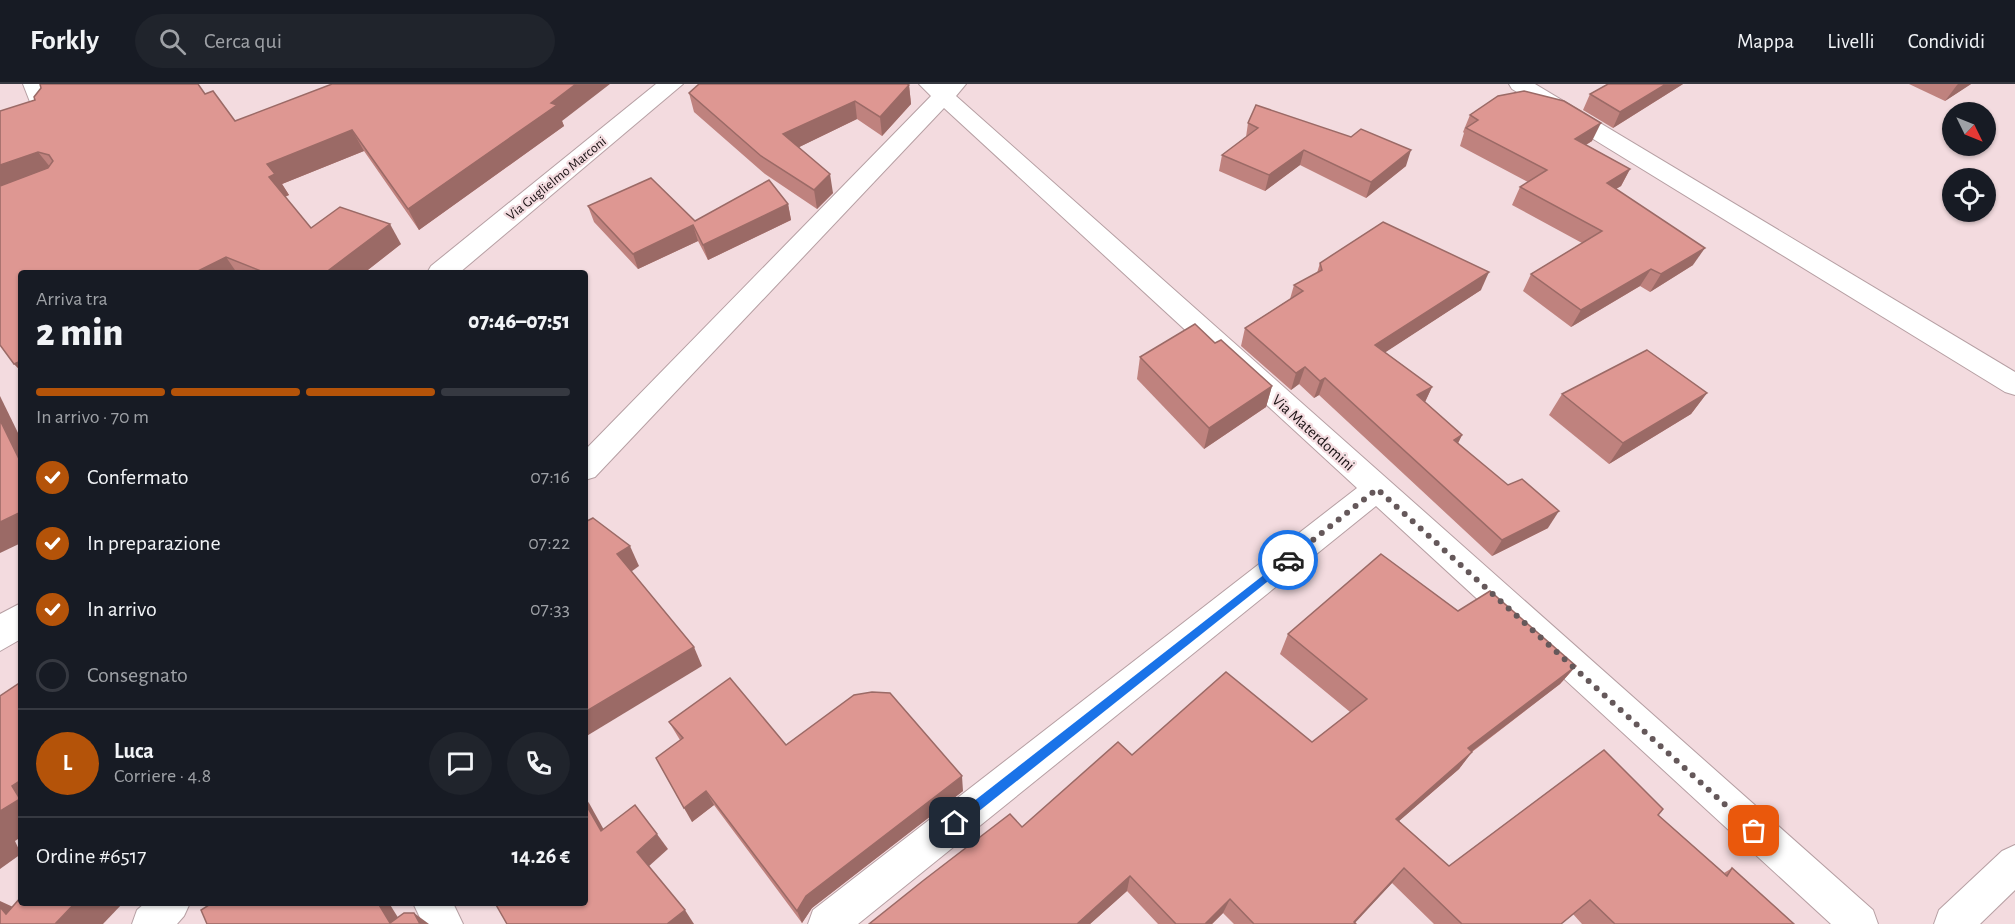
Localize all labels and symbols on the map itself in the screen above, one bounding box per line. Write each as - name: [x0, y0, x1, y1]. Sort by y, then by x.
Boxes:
- north arrow: [1942, 102, 1996, 156]
- street label: Via Guglielmo Marconi: [504, 134, 609, 223]
- street label: Via Materdomini: [1269, 392, 1358, 474]
- courier: [1258, 530, 1318, 590]
- pin: [929, 797, 980, 848]
- pin: [1728, 805, 1779, 856]

